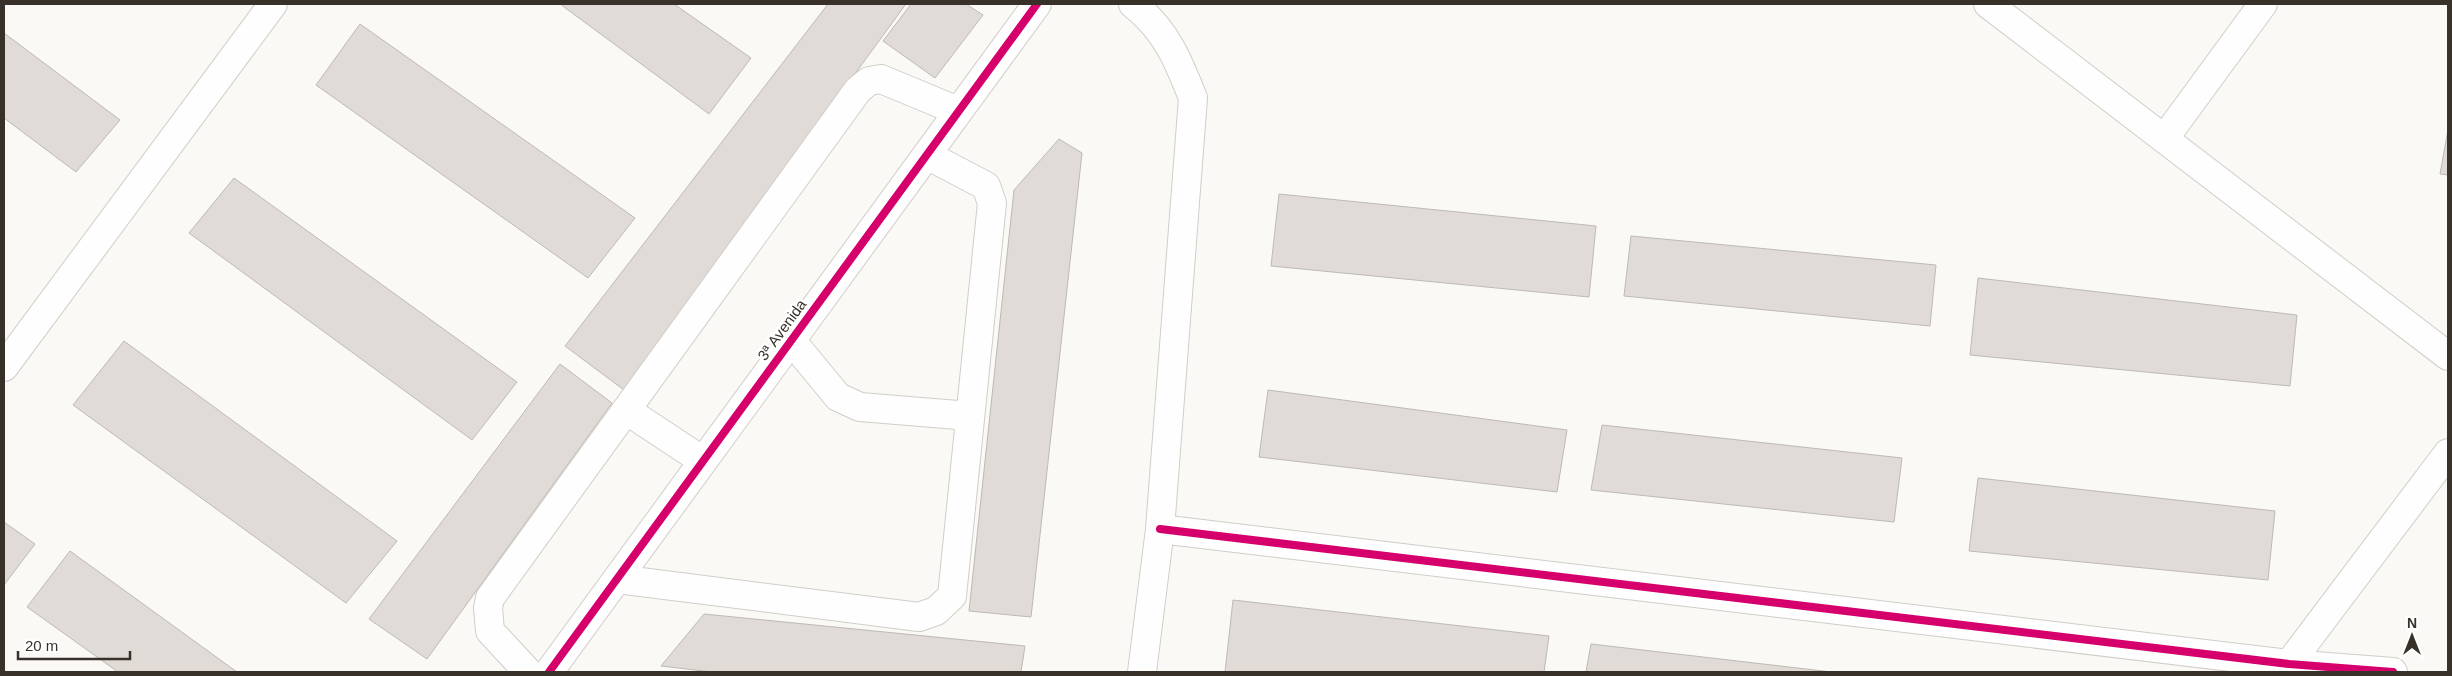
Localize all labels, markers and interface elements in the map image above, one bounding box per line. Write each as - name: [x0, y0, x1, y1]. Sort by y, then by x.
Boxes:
- street label: 3ª Avenida: [754, 295, 810, 363]
- north arrow: [2387, 611, 2437, 661]
- text: N: [2407, 615, 2417, 631]
- scale bar: [18, 628, 130, 660]
- text: 20 m: [25, 637, 58, 654]

